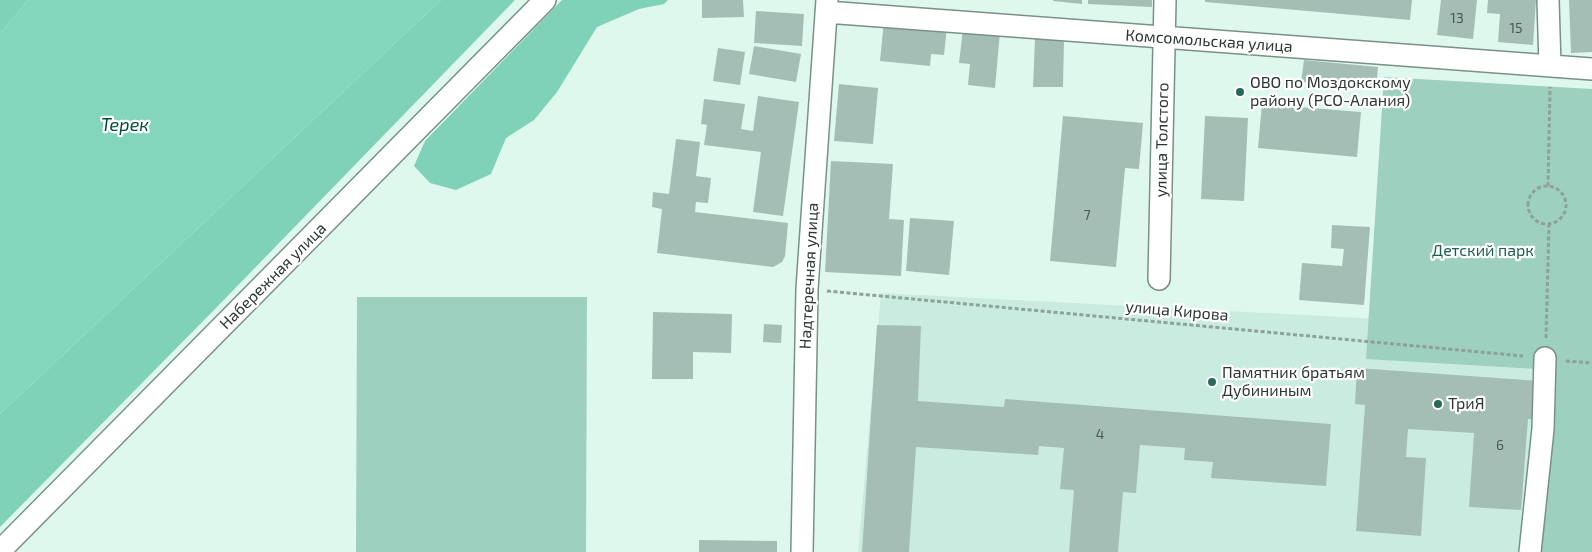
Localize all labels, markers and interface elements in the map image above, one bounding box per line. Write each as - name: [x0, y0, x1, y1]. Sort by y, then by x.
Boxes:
- house number: 13: [1450, 10, 1464, 26]
- house number: 15: [1509, 20, 1523, 36]
- street label: Комсомольская улица: [1125, 26, 1293, 56]
- place label: ОВО по Моздокскому району (РСО-Алания): [1250, 73, 1411, 111]
- street label: улица Толстого: [1151, 82, 1173, 198]
- marker: ОВО по Моздокскому району (РСО-Алания): [1234, 86, 1246, 98]
- water label: Терек: [101, 114, 149, 136]
- street label: Надтеречная улица: [796, 202, 822, 350]
- house number: 7: [1083, 207, 1091, 223]
- street label: Набережная улица: [216, 219, 330, 333]
- park label: Детский парк: [1432, 241, 1534, 261]
- street label: улица Кирова: [1125, 297, 1229, 325]
- place label: Памятник братьям Дубининым: [1222, 363, 1365, 401]
- marker: Памятник братьям Дубининым: [1206, 376, 1218, 388]
- place label: ТриЯ: [1448, 394, 1484, 414]
- marker: ТриЯ: [1432, 398, 1444, 410]
- house number: 4: [1096, 426, 1104, 442]
- house number: 6: [1496, 437, 1504, 453]

